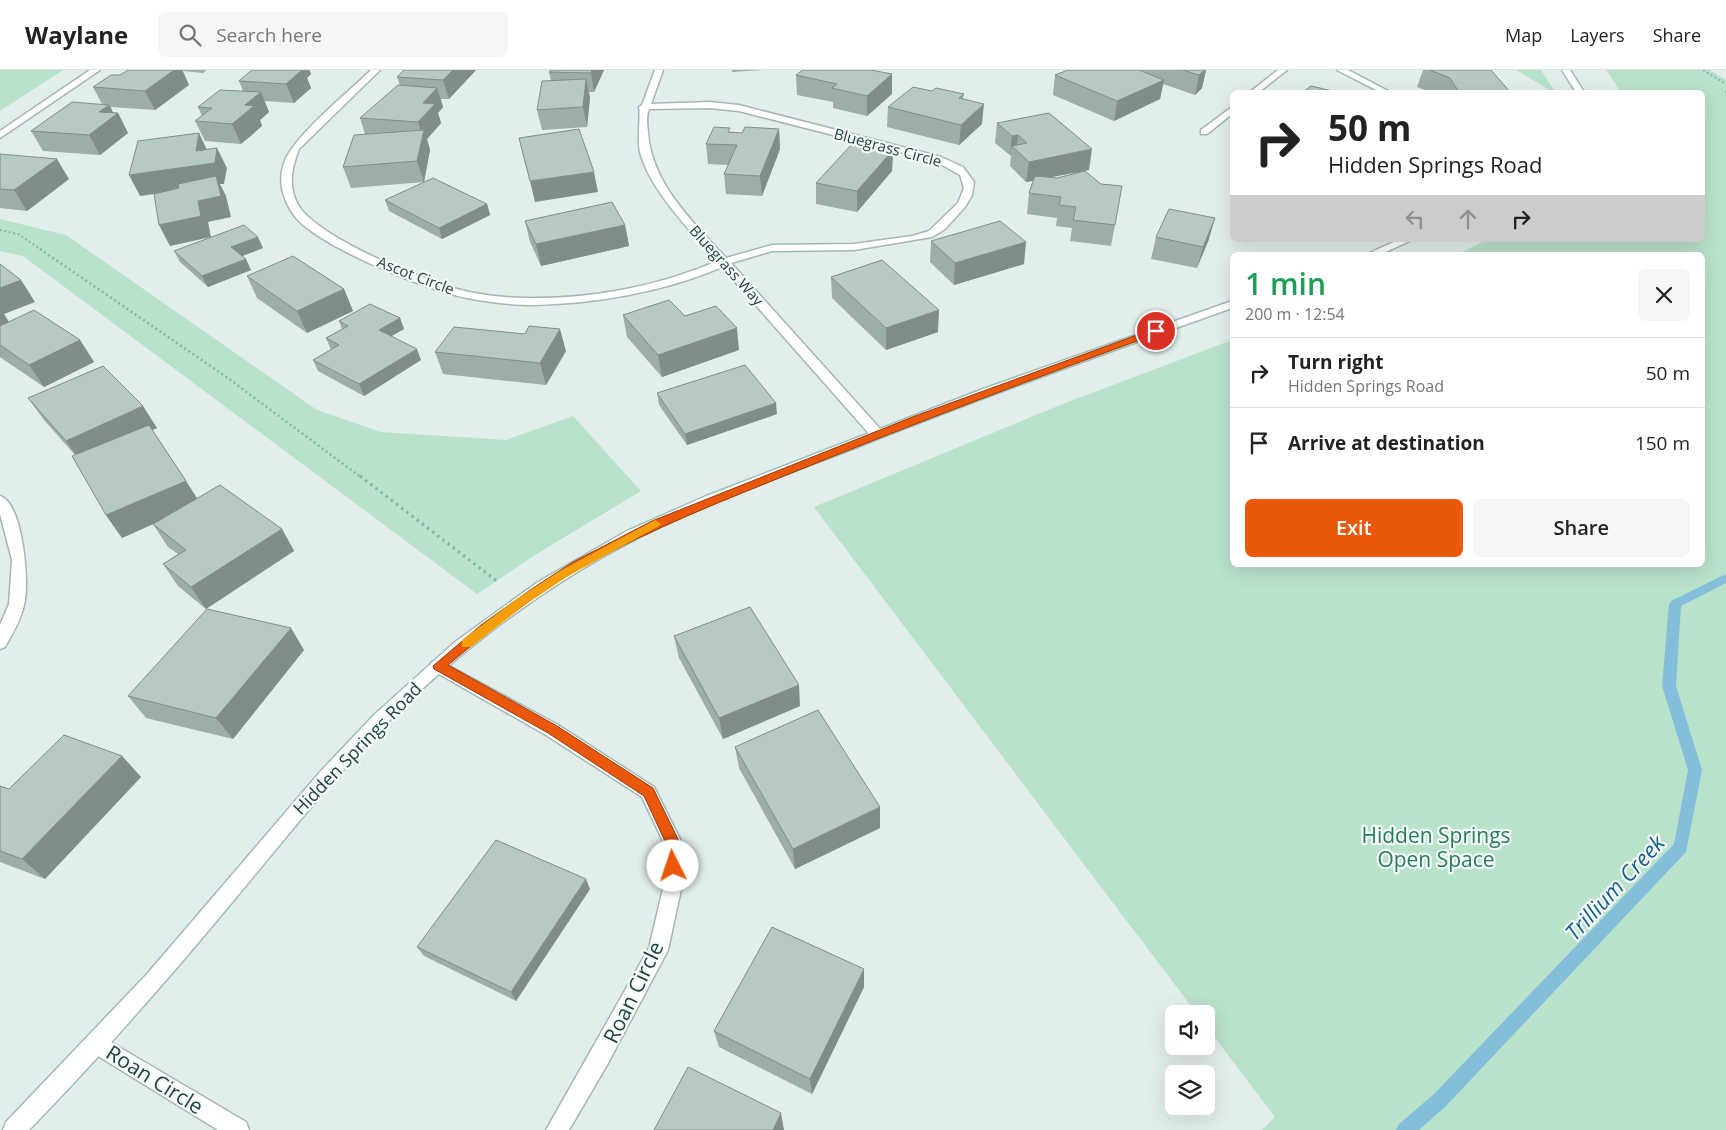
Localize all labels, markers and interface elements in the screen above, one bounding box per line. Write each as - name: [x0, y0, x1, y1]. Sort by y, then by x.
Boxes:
- search box: [158, 12, 508, 57]
- text: Waylane: [25, 18, 128, 51]
- icon: search: [176, 21, 204, 49]
- text: Search here: [216, 22, 322, 48]
- text: Map: [1505, 23, 1542, 47]
- text: Layers: [1570, 23, 1625, 47]
- text: Share: [1653, 23, 1701, 47]
- text: 50 m: [1328, 104, 1411, 151]
- icon: right: [1245, 110, 1310, 175]
- street label: Bluegrass Circle: [832, 123, 944, 171]
- text: Hidden Springs Road: [1328, 149, 1542, 179]
- icon: left: [1401, 205, 1429, 233]
- icon: ahead: [1454, 205, 1482, 233]
- icon: right: [1507, 205, 1535, 233]
- street label: Bluegrass Way: [686, 221, 769, 310]
- street label: Ascot Circle: [375, 251, 457, 299]
- text: 1 min: [1245, 263, 1326, 304]
- button: close: [1638, 269, 1690, 321]
- text: 200 m · 12:54: [1245, 303, 1345, 325]
- pin: [1135, 310, 1177, 352]
- icon: arrive: [1142, 317, 1170, 345]
- text: Turn right: [1288, 349, 1383, 375]
- icon: right: [1245, 359, 1273, 387]
- text: 50 m: [1646, 360, 1690, 386]
- text: Hidden Springs Road: [1288, 375, 1444, 397]
- icon: arrive: [1245, 429, 1273, 457]
- text: Arrive at destination: [1288, 430, 1485, 456]
- text: 150 m: [1635, 430, 1690, 456]
- button: Exit: [1245, 499, 1463, 557]
- button: Share: [1473, 499, 1690, 557]
- street label: Hidden Springs Road: [287, 677, 427, 819]
- park label: Hidden Springs Open Space: [1361, 821, 1511, 873]
- water label: Trillium Creek: [1557, 827, 1671, 946]
- position arrow: [646, 839, 698, 891]
- street label: Roan Circle: [596, 936, 670, 1048]
- map controls: [1165, 1005, 1215, 1115]
- button: sound: [1165, 1005, 1215, 1055]
- street label: Roan Circle: [101, 1038, 209, 1120]
- button: layers: [1165, 1065, 1215, 1115]

